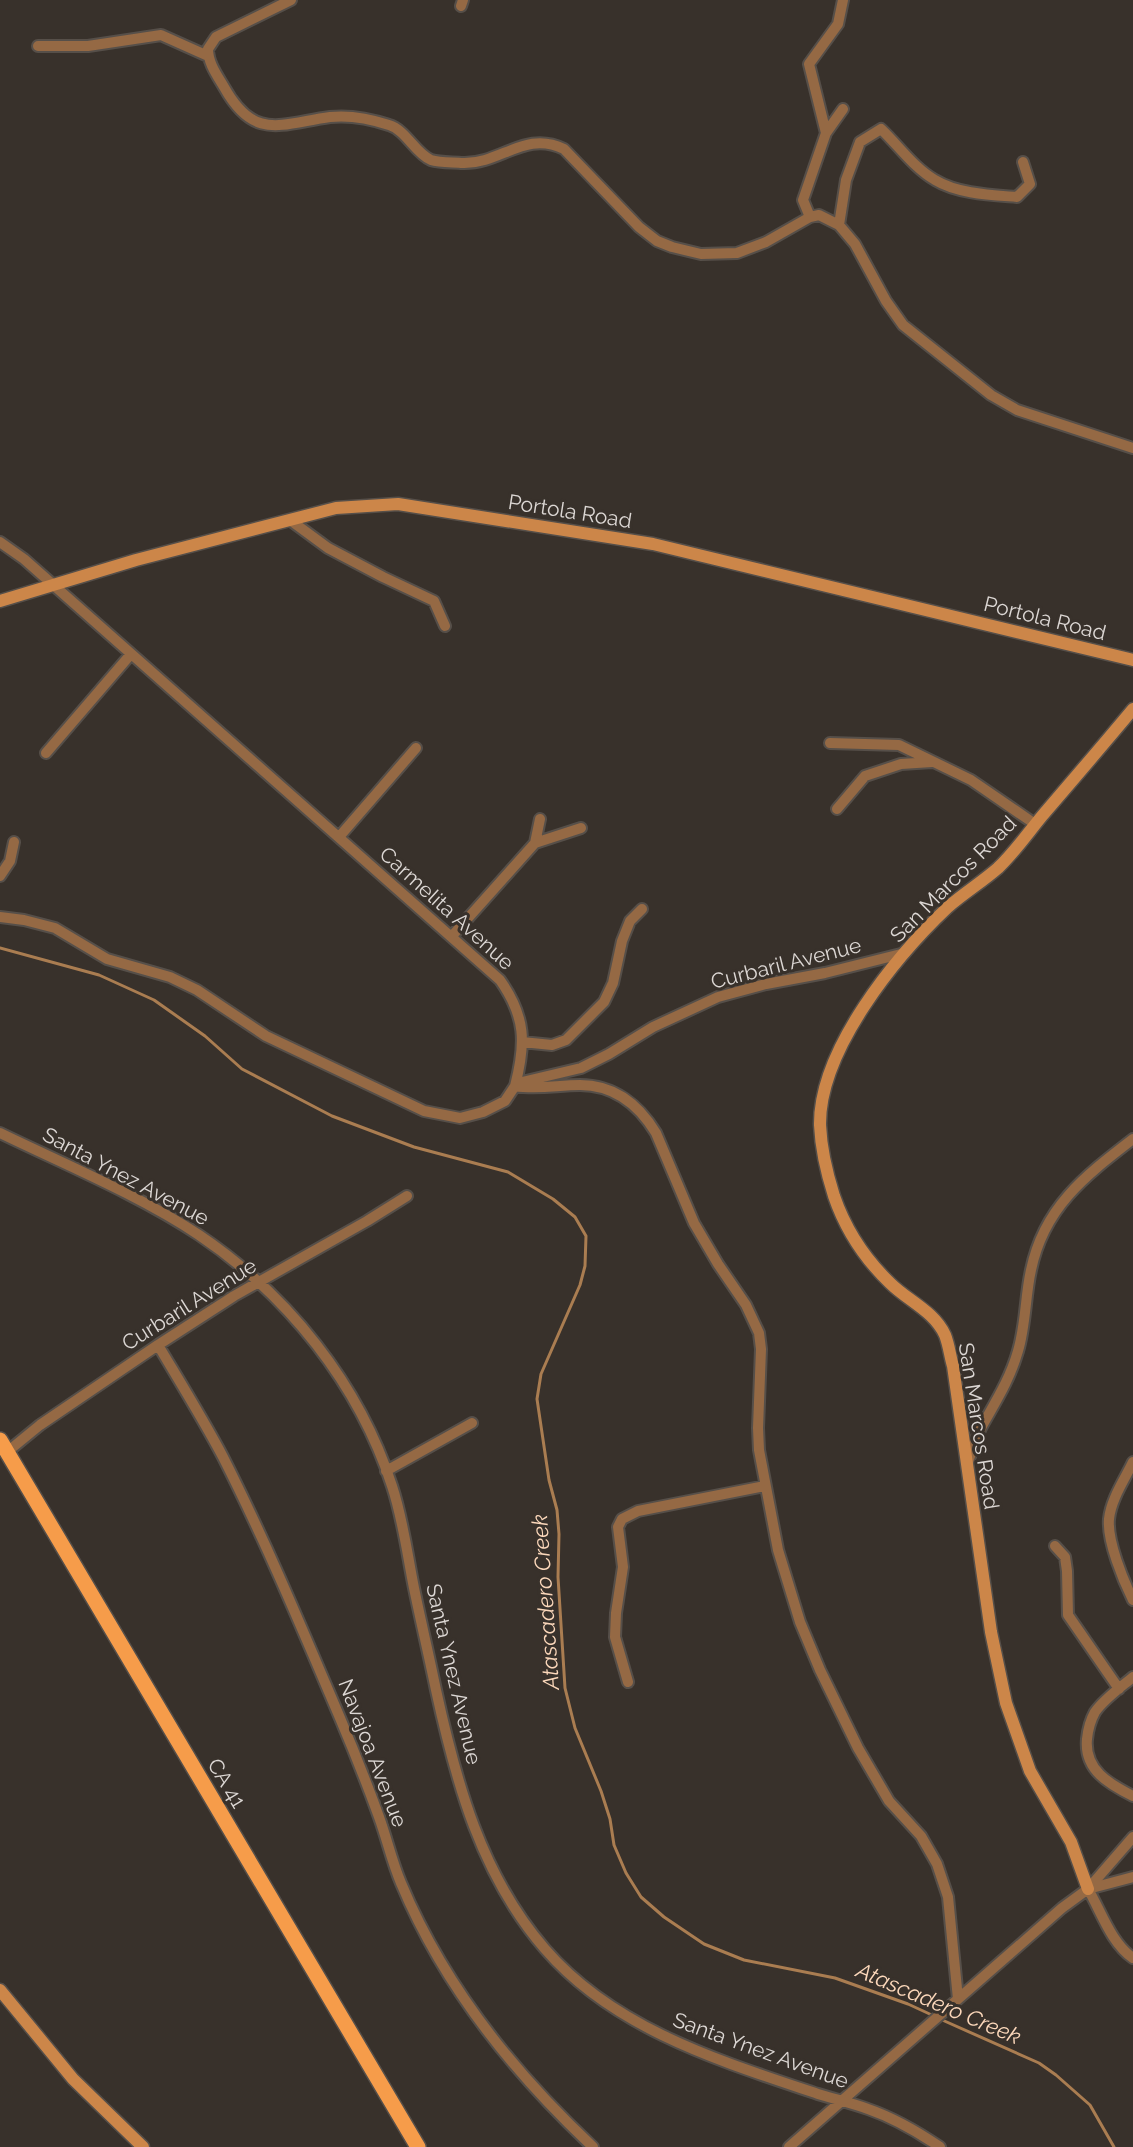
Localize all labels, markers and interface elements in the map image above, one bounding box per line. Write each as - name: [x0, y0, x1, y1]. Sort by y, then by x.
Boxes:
- street label: Portola Road: [506, 489, 634, 533]
- street label: Portola Road: [981, 591, 1109, 645]
- street label: San Marcos Road: [885, 811, 1021, 947]
- street label: Carmelita Avenue: [375, 841, 519, 975]
- street label: Curbaril Avenue: [708, 932, 864, 994]
- street label: Santa Ynez Avenue: [39, 1122, 213, 1230]
- street label: Curbaril Avenue: [117, 1253, 261, 1355]
- street label: San Marcos Road: [953, 1341, 1005, 1511]
- water label: Atascadero Creek: [526, 1513, 564, 1692]
- street label: Santa Ynez Avenue: [421, 1581, 487, 1767]
- street label: Navajoa Avenue: [333, 1675, 413, 1831]
- street label: CA 41: [202, 1754, 252, 1812]
- water label: Atascadero Creek: [852, 1956, 1025, 2049]
- street label: Santa Ynez Avenue: [670, 2007, 852, 2093]

